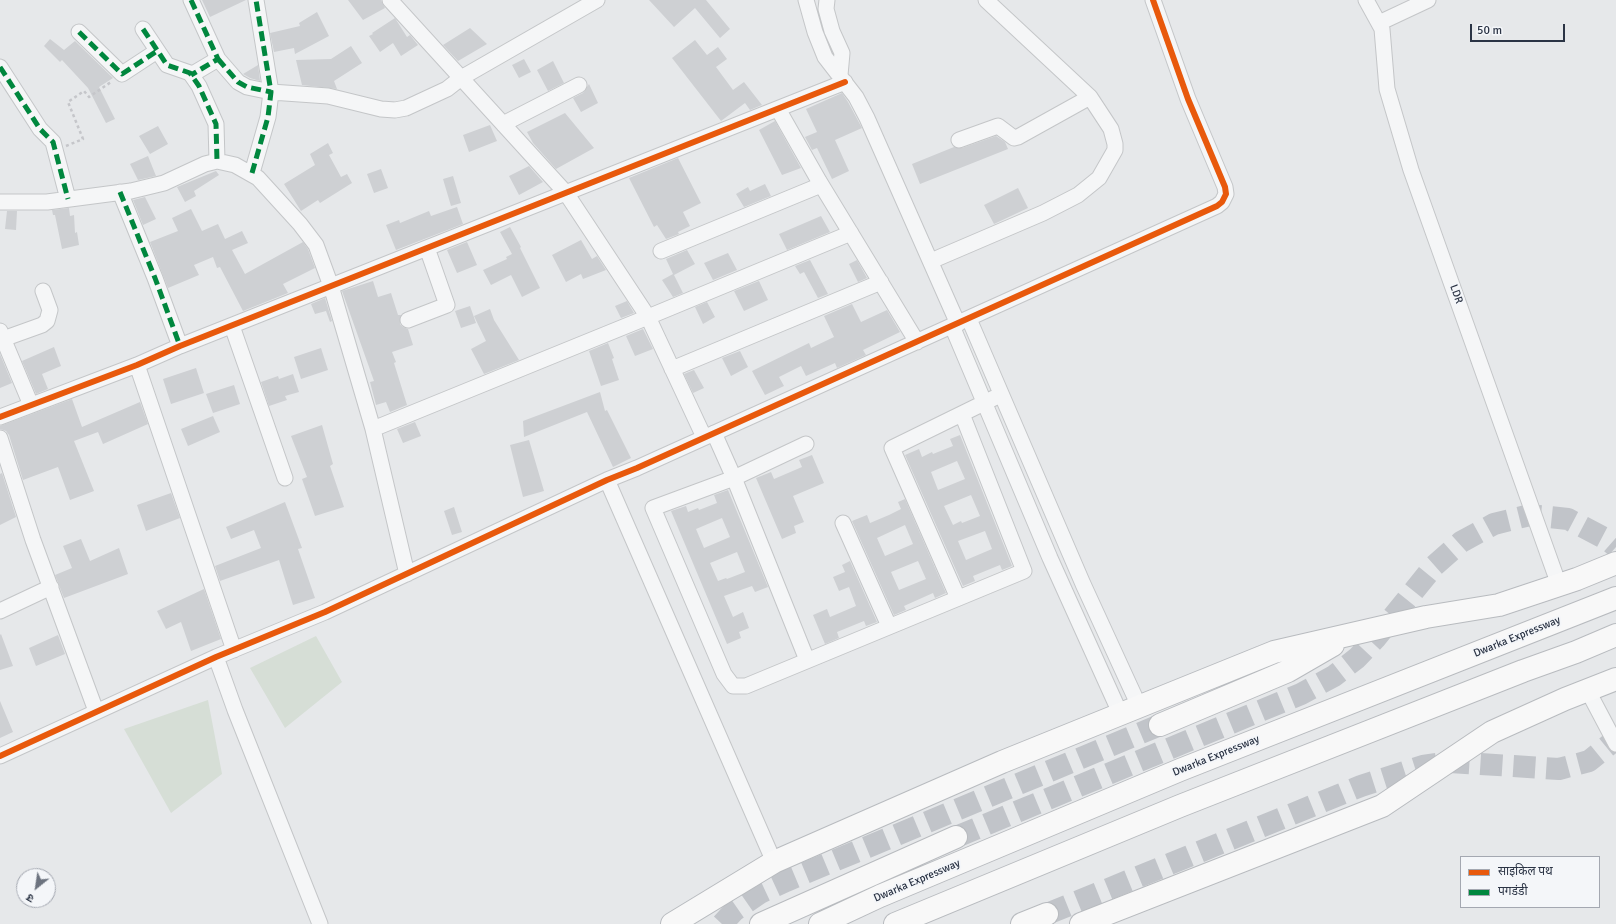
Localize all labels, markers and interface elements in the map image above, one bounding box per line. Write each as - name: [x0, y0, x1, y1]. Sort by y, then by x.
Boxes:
- scale bar: [1472, 16, 1567, 42]
- text: 50 m: [1477, 23, 1502, 38]
- street label: LDR: [1446, 283, 1466, 305]
- street label: Dwarka Expressway: [1472, 614, 1562, 660]
- street label: Dwarka Expressway: [1171, 733, 1261, 779]
- legend: [1460, 856, 1600, 908]
- street label: Dwarka Expressway: [872, 857, 962, 905]
- text: साइकिल पथ: [1498, 864, 1553, 879]
- north arrow: [16, 868, 56, 908]
- text: पगडंडी: [1498, 884, 1528, 899]
- text: उ: [24, 891, 36, 905]

